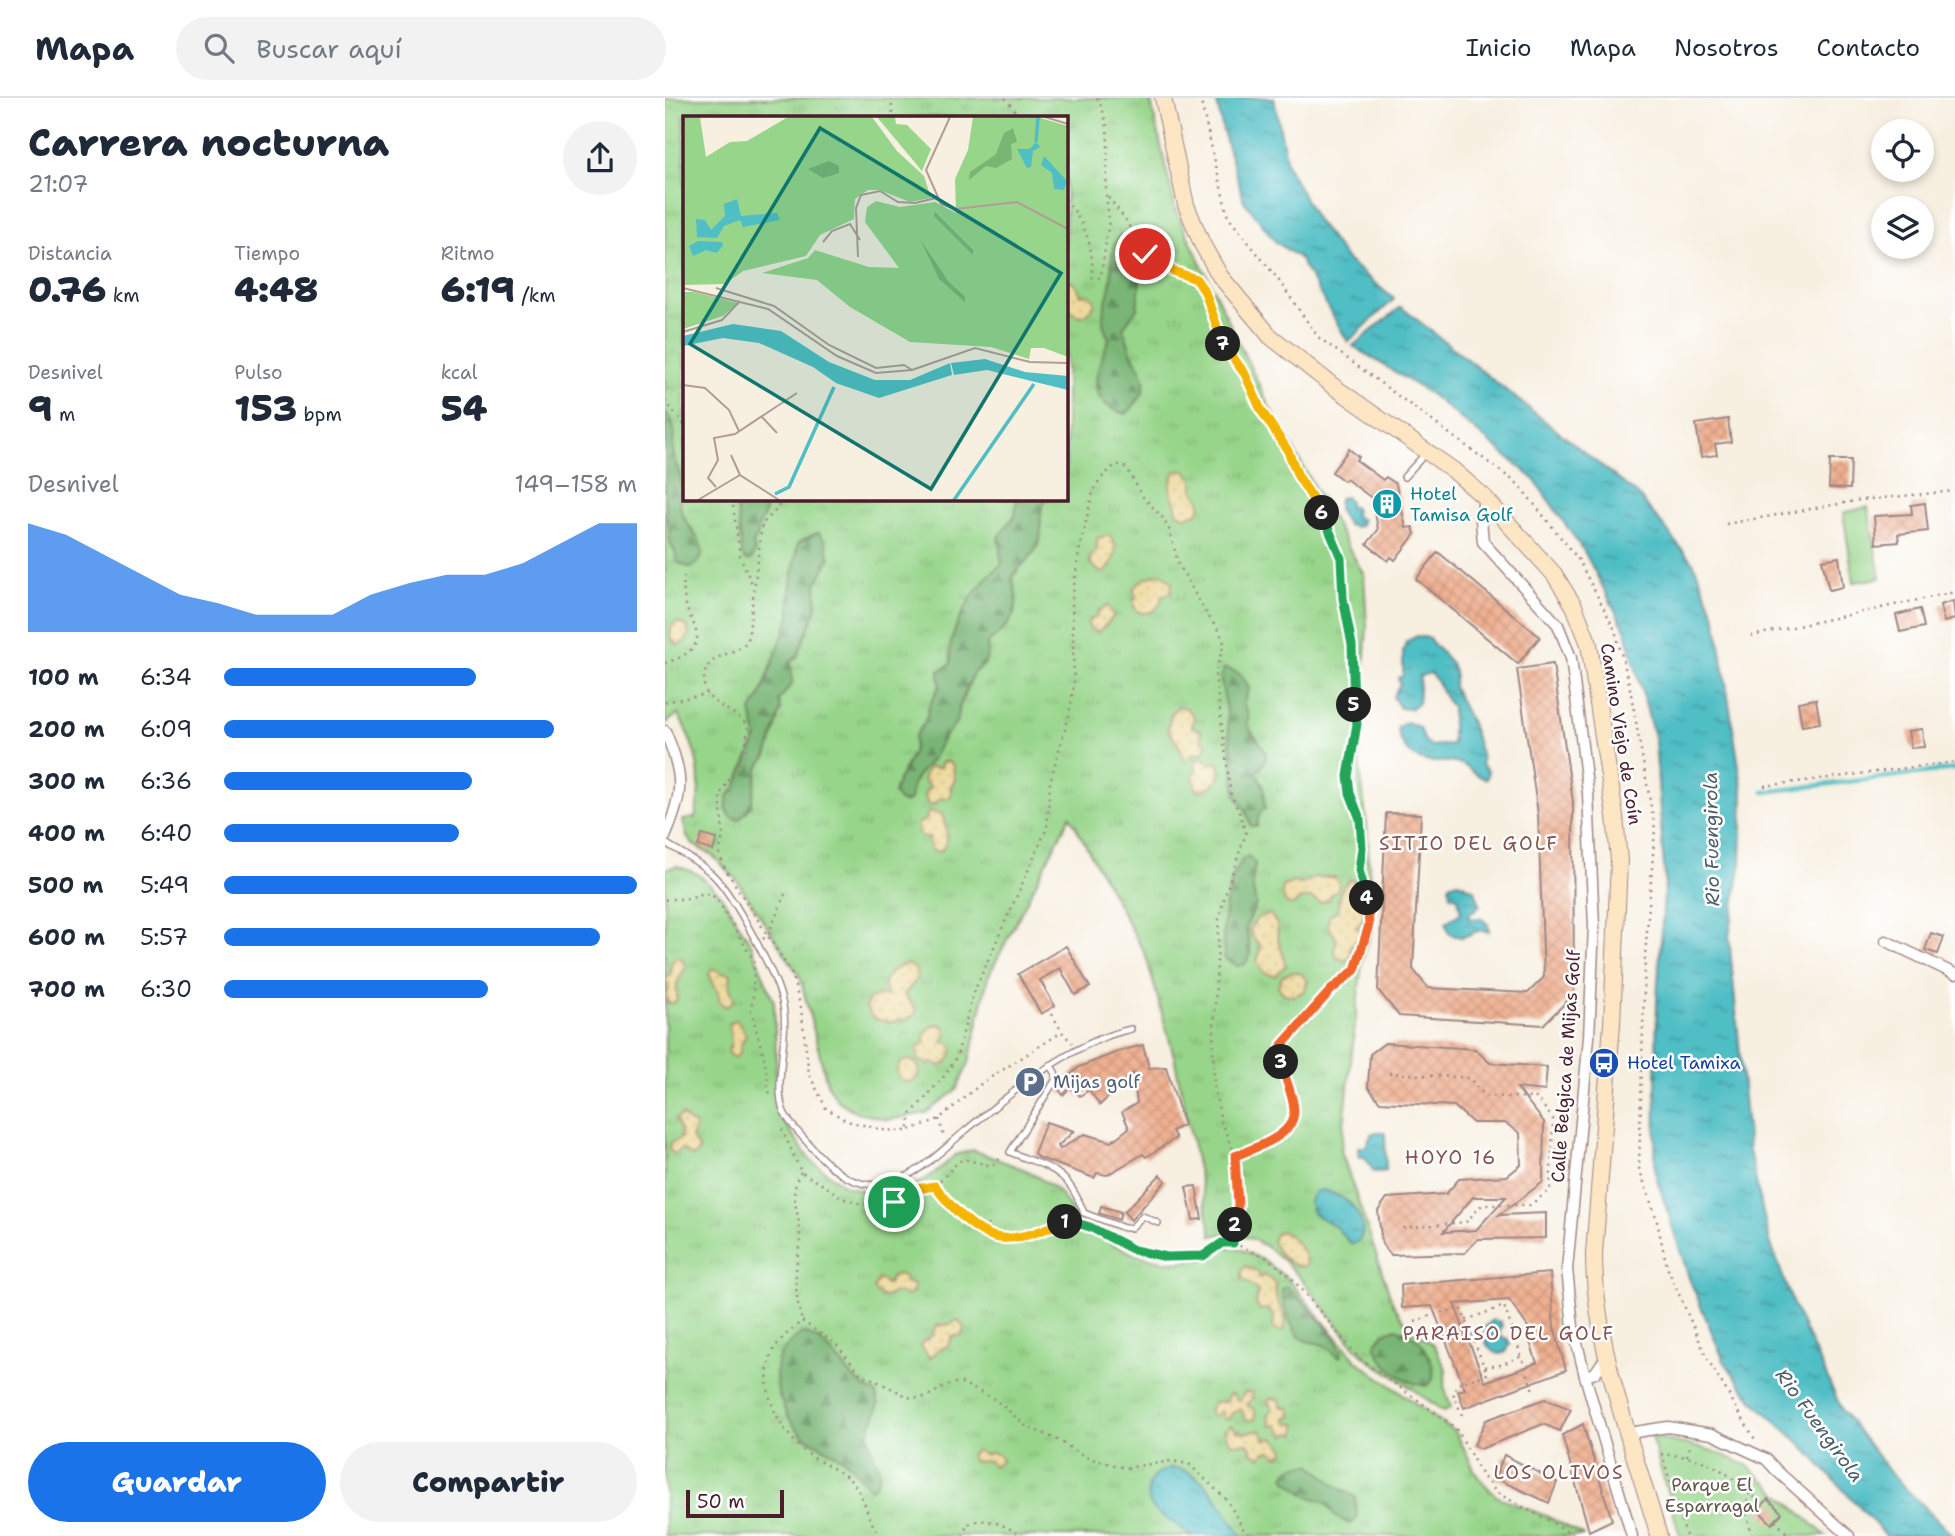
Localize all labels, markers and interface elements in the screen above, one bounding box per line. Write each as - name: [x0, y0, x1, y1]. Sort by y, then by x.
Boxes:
- search box: [176, 17, 666, 80]
- text: Mapa: [35, 26, 134, 71]
- icon: search: [200, 29, 238, 67]
- text: Buscar aquí: [256, 31, 402, 66]
- text: Inicio: [1466, 32, 1532, 64]
- text: Mapa: [1570, 32, 1636, 64]
- text: Nosotros: [1674, 32, 1779, 64]
- text: Contacto: [1817, 32, 1920, 64]
- inset map: [683, 116, 1067, 500]
- text: Carrera nocturna: [28, 117, 389, 168]
- map controls: [1871, 119, 1934, 259]
- button: locate: [1871, 119, 1934, 182]
- button: share: [563, 121, 637, 195]
- text: 21:07: [28, 169, 88, 199]
- button: layers: [1871, 196, 1934, 259]
- pin: [1115, 224, 1175, 284]
- icon: check: [1126, 235, 1164, 273]
- text: Distancia: [28, 241, 112, 266]
- text: Tiempo: [234, 241, 300, 266]
- text: Ritmo: [441, 241, 495, 266]
- text: 0.76: [28, 266, 106, 313]
- text: 4:48: [234, 266, 318, 313]
- text: 6:19: [441, 266, 515, 313]
- text: km: [106, 283, 140, 308]
- text: /km: [515, 283, 556, 308]
- pin: 7: [1205, 327, 1241, 362]
- text: 7: [1216, 331, 1229, 356]
- text: Desnivel: [28, 360, 103, 385]
- text: Pulso: [234, 360, 283, 385]
- text: kcal: [441, 360, 478, 385]
- text: 9: [28, 385, 53, 432]
- text: 153: [234, 385, 297, 432]
- text: 54: [441, 385, 487, 432]
- text: m: [53, 402, 75, 427]
- text: bpm: [297, 402, 342, 427]
- text: Desnivel: [28, 469, 119, 499]
- text: 149–158 m: [515, 469, 637, 499]
- place label: Hotel Tamisa Golf: [1410, 482, 1513, 527]
- building icon: Hotel Tamisa Golf: [1370, 487, 1404, 521]
- pin: 6: [1305, 496, 1339, 530]
- text: 6: [1315, 500, 1328, 525]
- street label: Camino Viejo de Coín: [1595, 641, 1647, 827]
- text: 100 m: [28, 662, 99, 692]
- text: 6:34: [140, 662, 192, 692]
- pin: 5: [1337, 688, 1371, 722]
- text: 5: [1348, 692, 1359, 717]
- text: 200 m: [28, 714, 105, 744]
- text: 6:09: [140, 714, 192, 744]
- text: 300 m: [28, 766, 105, 796]
- text: 6:36: [140, 766, 192, 796]
- water label: Rio Fuengirola: [1698, 772, 1725, 906]
- text: 400 m: [28, 818, 105, 848]
- text: 6:40: [140, 818, 192, 848]
- district label: SITIO DEL GOLF: [1379, 831, 1559, 856]
- text: 500 m: [28, 870, 103, 900]
- text: 5:49: [140, 870, 189, 900]
- pin: 4: [1349, 880, 1385, 916]
- text: 4: [1360, 885, 1373, 910]
- text: 600 m: [28, 922, 105, 952]
- text: 5:57: [140, 922, 188, 952]
- street label: Calle Belgica de Mijas Golf: [1546, 948, 1586, 1183]
- text: 700 m: [28, 974, 105, 1004]
- text: 6:30: [140, 974, 192, 1004]
- pin: 3: [1263, 1044, 1299, 1080]
- bus stop icon: Hotel Tamixa: [1587, 1046, 1621, 1080]
- text: 3: [1274, 1049, 1287, 1074]
- place label: Hotel Tamixa: [1627, 1051, 1741, 1075]
- parking icon: Mijas golf: [1013, 1065, 1047, 1099]
- place label: Mijas golf: [1053, 1070, 1140, 1094]
- district label: HOYO 16: [1405, 1145, 1497, 1170]
- pin: [864, 1172, 924, 1232]
- icon: arrive: [875, 1183, 913, 1221]
- pin: 1: [1047, 1204, 1083, 1240]
- pin: 2: [1217, 1208, 1253, 1242]
- text: 1: [1060, 1209, 1069, 1234]
- text: 2: [1228, 1212, 1241, 1237]
- district label: PARAISO DEL GOLF: [1403, 1321, 1615, 1346]
- water label: Rio Fuengirola: [1770, 1364, 1869, 1487]
- button: Guardar: [28, 1442, 326, 1522]
- button: Compartir: [340, 1442, 637, 1522]
- district label: LOS OLIVOS: [1494, 1460, 1624, 1485]
- park label: Parque El Esparragal: [1665, 1473, 1760, 1518]
- scale bar: [686, 1487, 784, 1519]
- text: 50 m: [697, 1489, 745, 1514]

